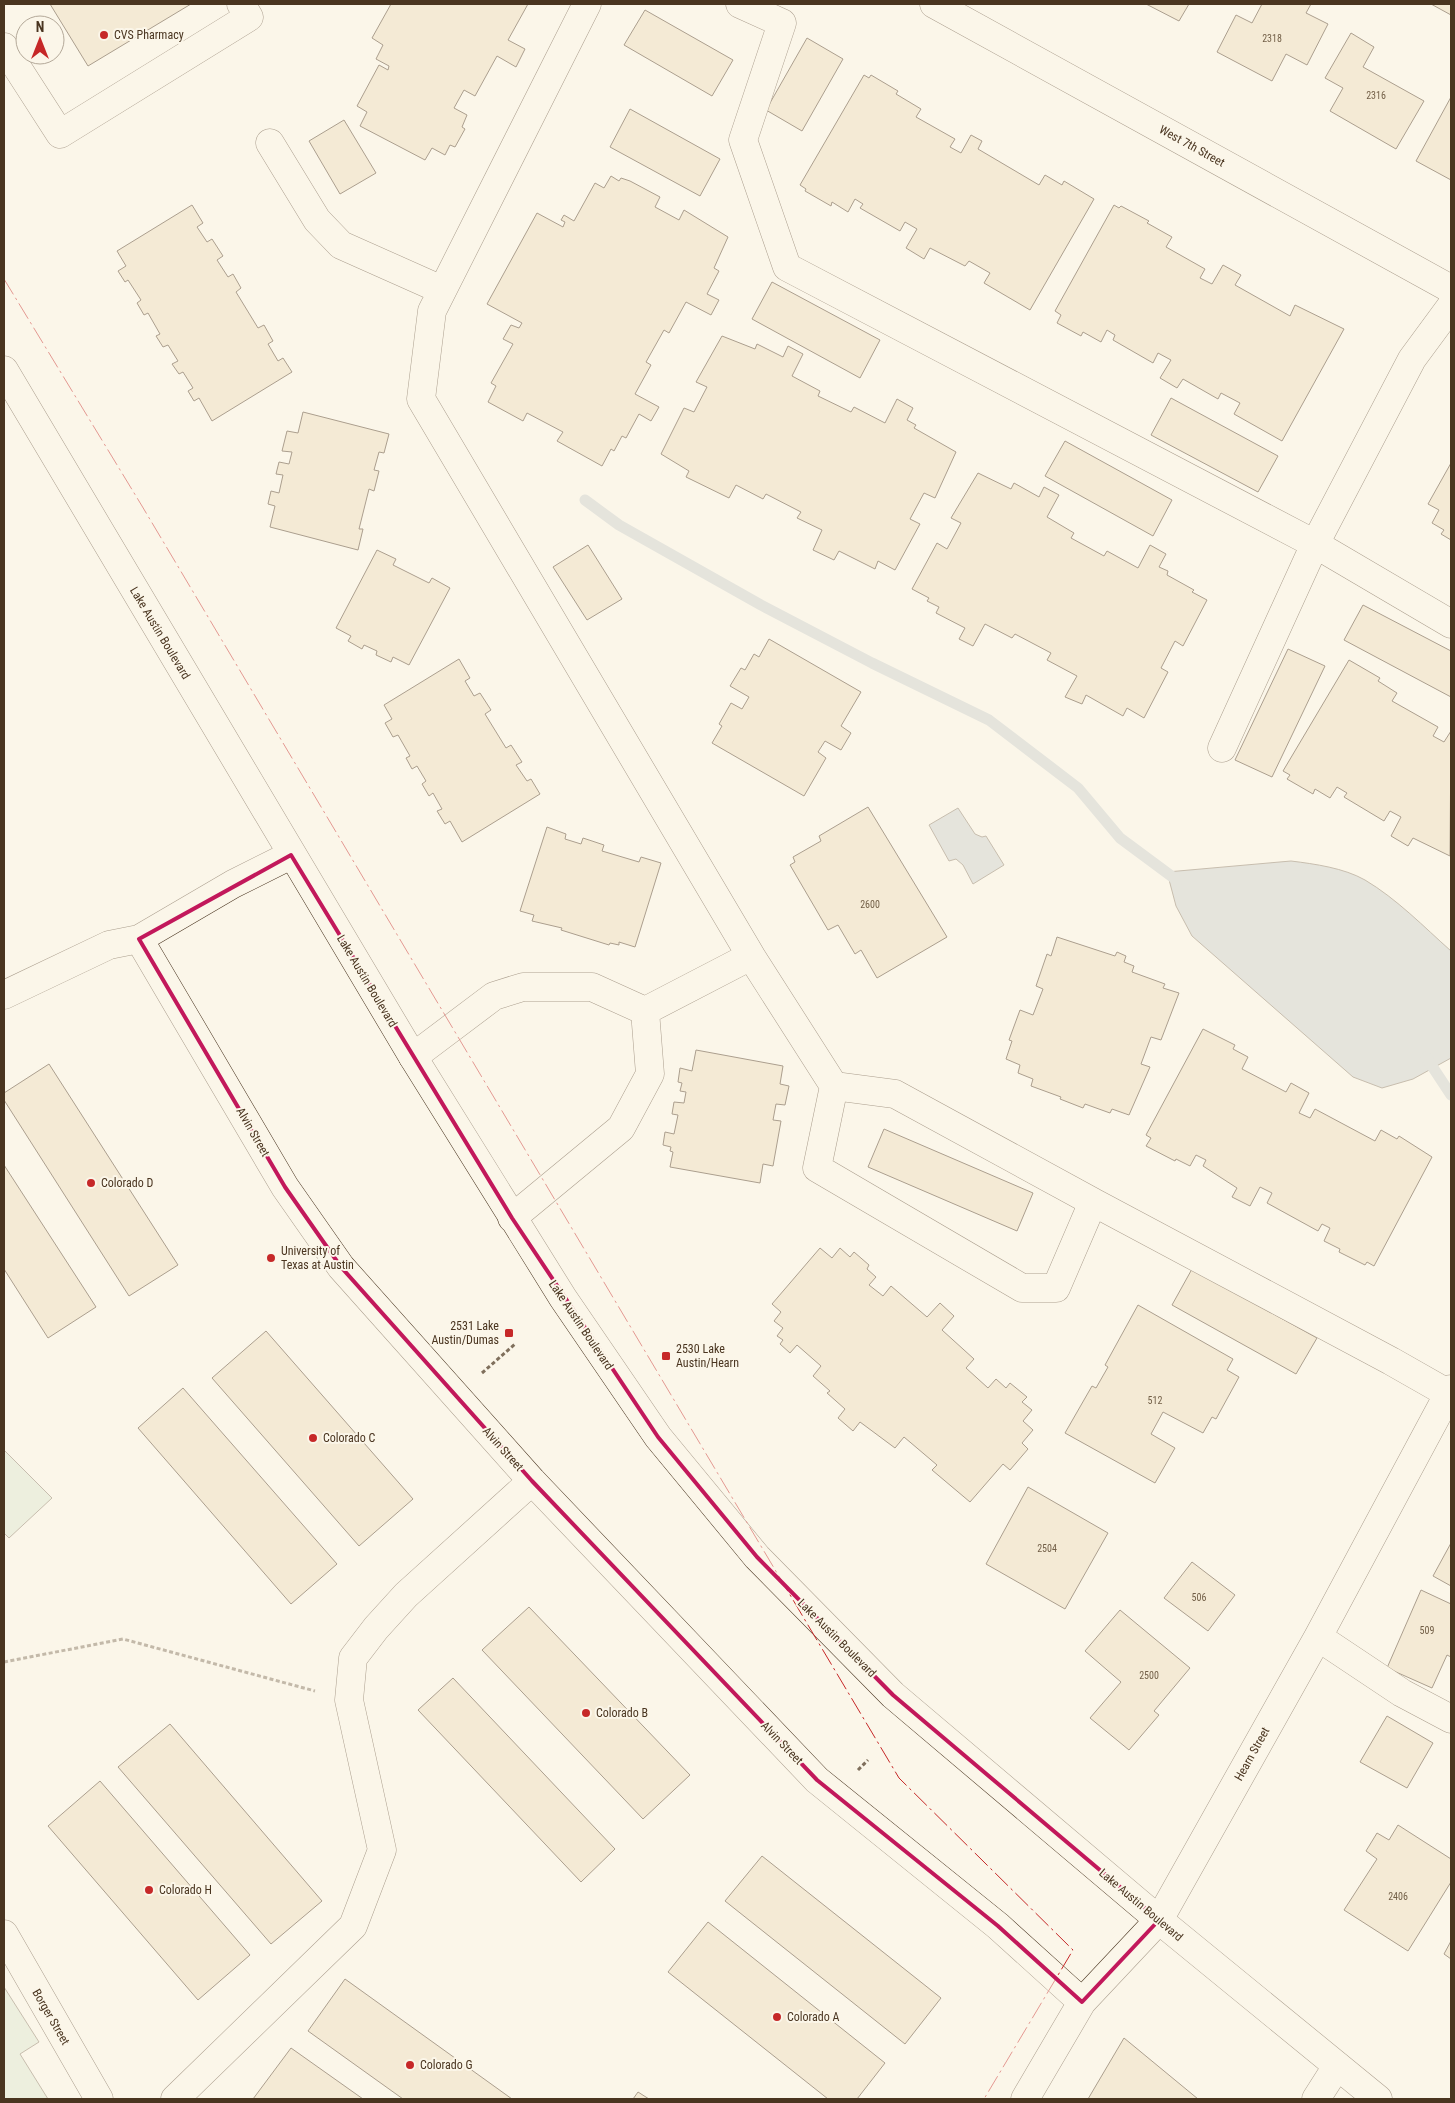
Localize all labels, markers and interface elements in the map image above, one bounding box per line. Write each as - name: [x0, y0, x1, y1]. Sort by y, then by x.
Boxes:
- north arrow: [15, 15, 65, 65]
- text: N: [36, 19, 44, 35]
- place label: CVS Pharmacy: [114, 28, 184, 42]
- marker: CVS Pharmacy: [98, 29, 110, 41]
- house number: 2318: [1262, 33, 1282, 44]
- house number: 2316: [1366, 90, 1386, 101]
- street label: West 7th Street: [1157, 122, 1227, 170]
- street label: Lake Austin Boulevard: [127, 584, 193, 682]
- house number: 2600: [860, 899, 880, 910]
- street label: Lake Austin Boulevard: [334, 932, 400, 1030]
- street label: Alvin Street: [233, 1105, 273, 1159]
- place label: Colorado D: [101, 1176, 154, 1190]
- marker: Colorado D: [85, 1177, 97, 1189]
- place label: University of Texas at Austin: [281, 1244, 354, 1272]
- marker: University of Texas at Austin: [265, 1252, 277, 1264]
- street label: Lake Austin Boulevard: [546, 1278, 616, 1373]
- place label: 2531 Lake Austin/Dumas: [431, 1319, 499, 1347]
- marker: 2531 Lake Austin/Dumas: [503, 1327, 515, 1339]
- place label: 2530 Lake Austin/Hearn: [676, 1342, 739, 1370]
- marker: 2530 Lake Austin/Hearn: [660, 1350, 672, 1362]
- house number: 512: [1148, 1395, 1162, 1406]
- street label: Alvin Street: [480, 1424, 527, 1474]
- place label: Colorado C: [323, 1431, 376, 1445]
- marker: Colorado C: [307, 1432, 319, 1444]
- house number: 2504: [1037, 1543, 1057, 1554]
- house number: 506: [1192, 1592, 1206, 1603]
- street label: Lake Austin Boulevard: [795, 1596, 879, 1680]
- house number: 509: [1420, 1625, 1434, 1636]
- house number: 2500: [1139, 1670, 1159, 1681]
- place label: Colorado B: [596, 1706, 648, 1720]
- marker: Colorado B: [580, 1707, 592, 1719]
- street label: Alvin Street: [758, 1719, 806, 1768]
- street label: Hearn Street: [1232, 1724, 1273, 1783]
- street label: Lake Austin Boulevard: [1096, 1866, 1186, 1944]
- place label: Colorado H: [159, 1883, 212, 1897]
- marker: Colorado H: [143, 1884, 155, 1896]
- house number: 2406: [1388, 1891, 1408, 1902]
- street label: Borger Street: [29, 1987, 73, 2048]
- place label: Colorado A: [787, 2010, 840, 2024]
- marker: Colorado A: [771, 2011, 783, 2023]
- place label: Colorado G: [420, 2058, 473, 2072]
- marker: Colorado G: [404, 2059, 416, 2071]

